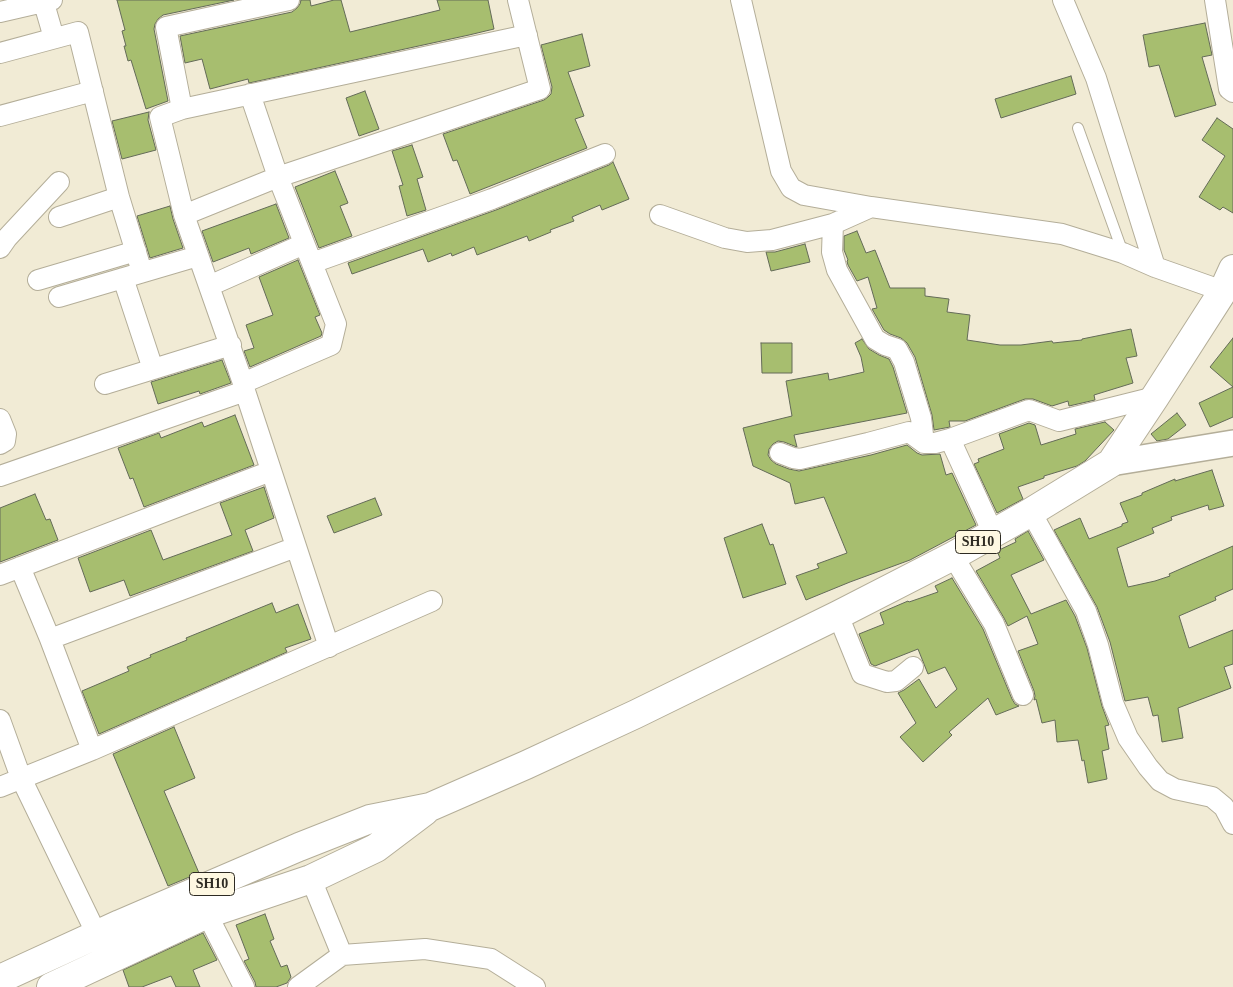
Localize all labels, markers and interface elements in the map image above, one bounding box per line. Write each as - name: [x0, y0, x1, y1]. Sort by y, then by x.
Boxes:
- road number: SH10: [956, 530, 1000, 554]
- road number: SH10: [190, 872, 234, 896]

